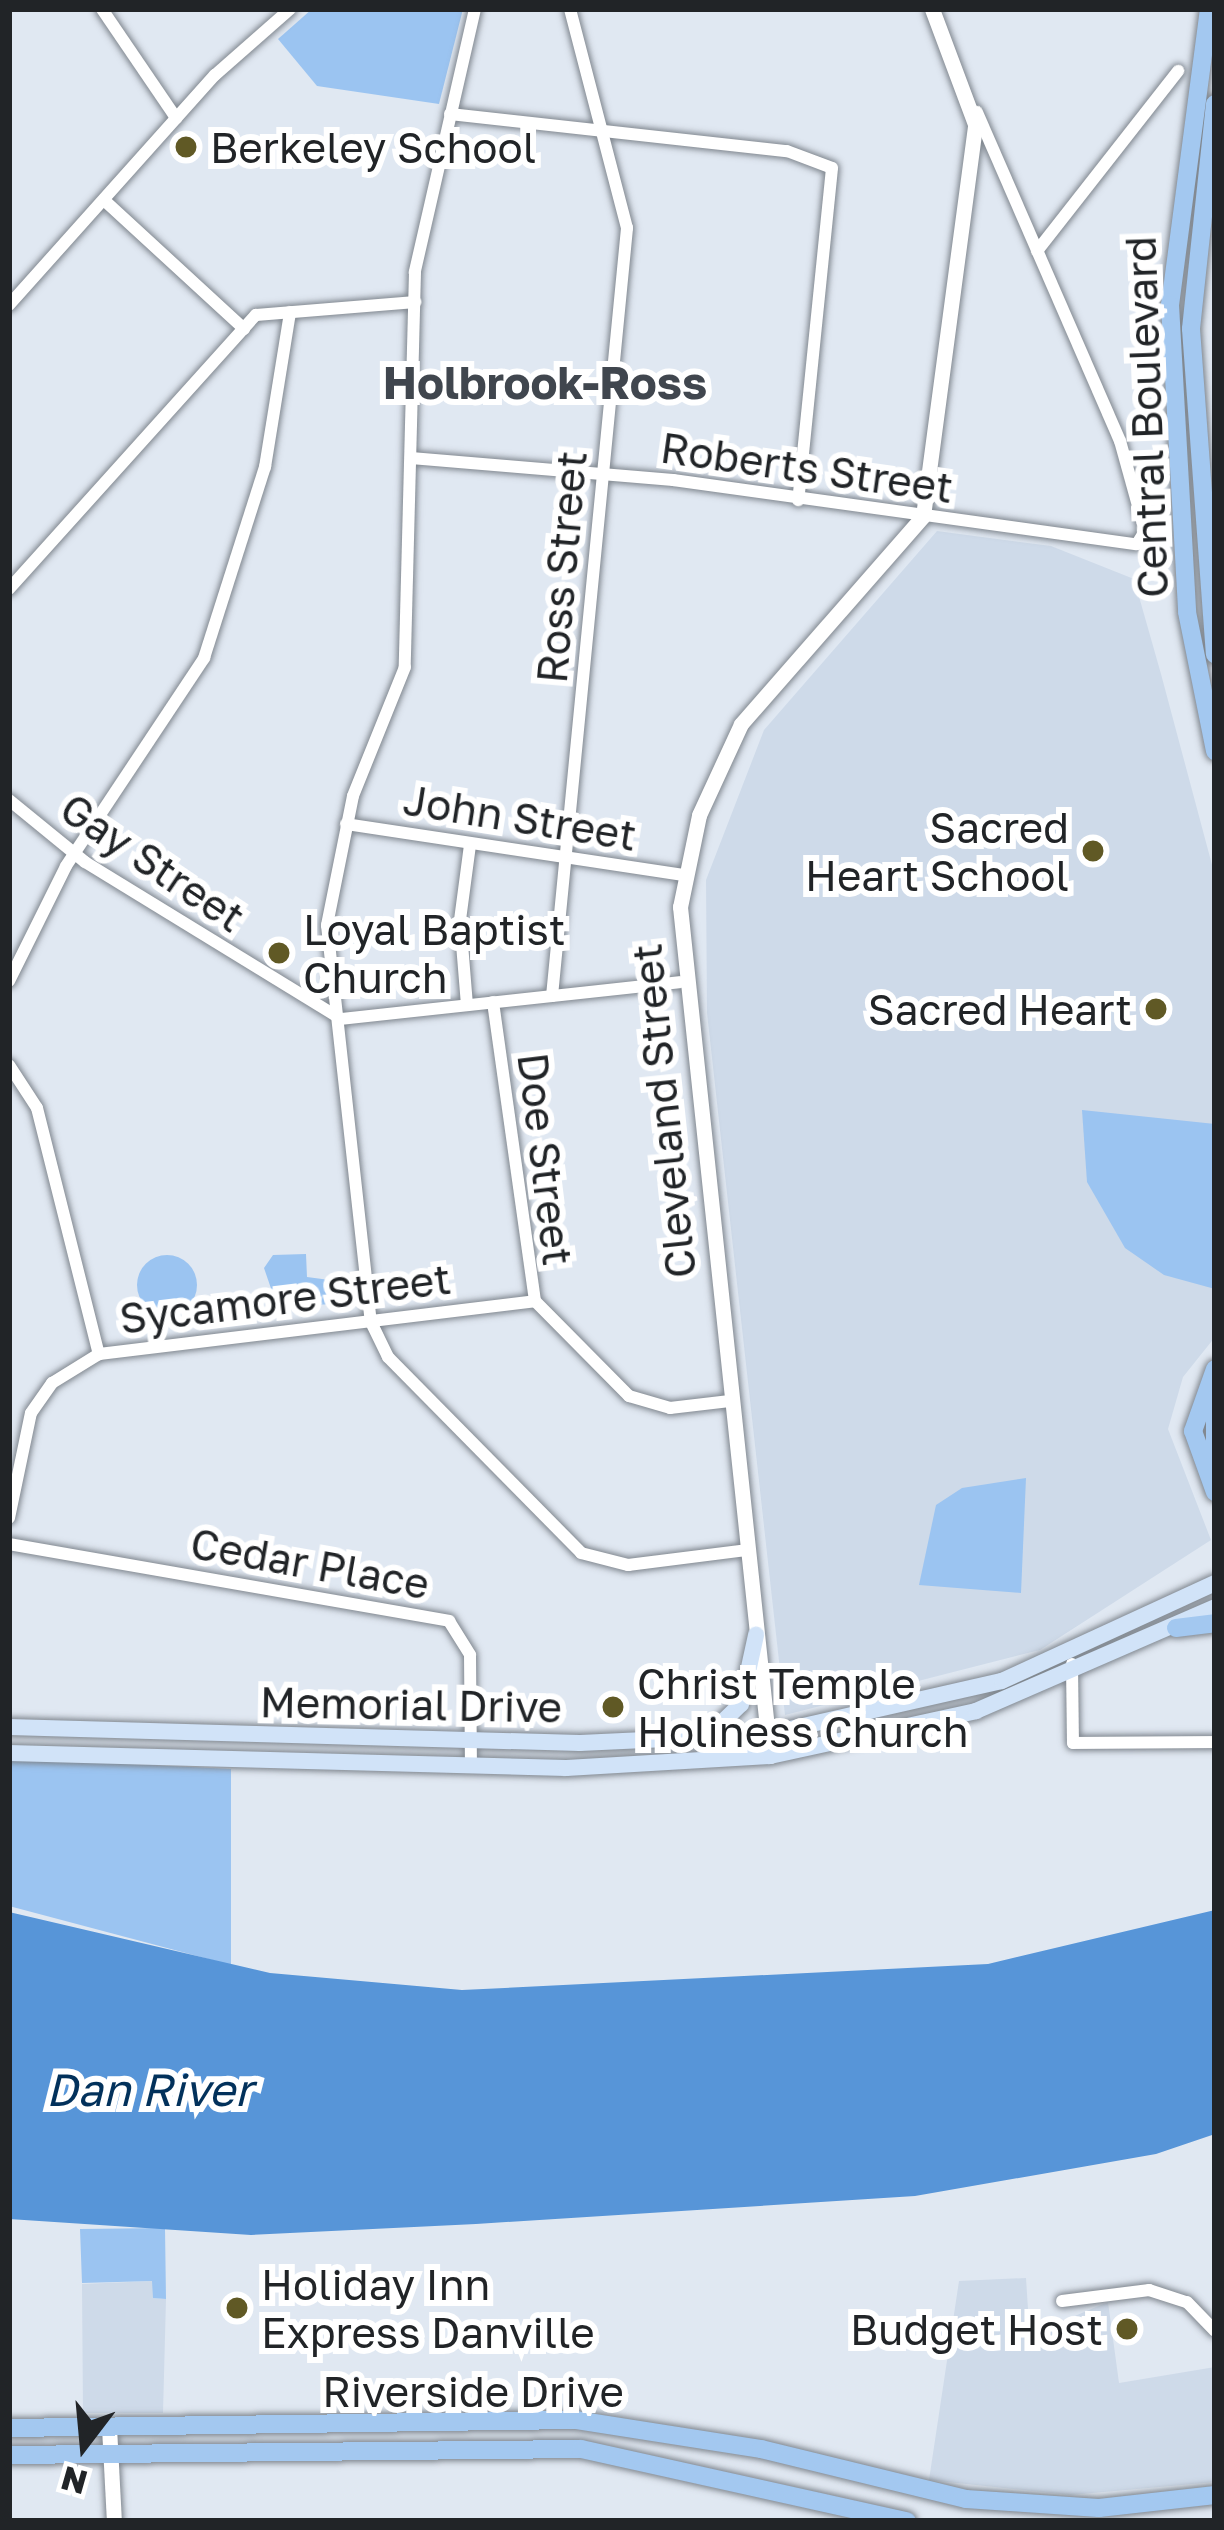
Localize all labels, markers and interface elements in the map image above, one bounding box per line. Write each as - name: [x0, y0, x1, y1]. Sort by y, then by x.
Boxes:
- place label: Berkeley School: [210, 122, 536, 172]
- marker: Berkeley School: [173, 134, 199, 160]
- street label: Central Boulevard: [1115, 235, 1177, 599]
- district label: Holbrook-Ross: [383, 356, 707, 410]
- street label: Roberts Street: [658, 422, 956, 512]
- street label: Ross Street: [526, 449, 596, 685]
- street label: John Street: [400, 774, 640, 860]
- street label: Gay Street: [52, 782, 254, 942]
- place label: Sacred Heart School: [805, 802, 1069, 900]
- marker: Sacred Heart School: [1080, 838, 1106, 864]
- place label: Loyal Baptist Church: [303, 904, 566, 1002]
- marker: Loyal Baptist Church: [266, 940, 292, 966]
- street label: Cleveland Street: [620, 941, 706, 1281]
- place label: Sacred Heart: [868, 984, 1132, 1034]
- marker: Sacred Heart: [1143, 996, 1169, 1022]
- street label: Doe Street: [508, 1050, 584, 1268]
- street label: Sycamore Street: [117, 1253, 453, 1343]
- street label: Cedar Place: [187, 1517, 433, 1609]
- place label: Christ Temple Holiness Church: [637, 1658, 969, 1756]
- street label: Memorial Drive: [259, 1676, 563, 1732]
- marker: Christ Temple Holiness Church: [600, 1694, 626, 1720]
- water label: Dan River: [46, 2063, 252, 2117]
- place label: Holiday Inn Express Danville: [261, 2259, 595, 2358]
- marker: Holiday Inn Express Danville: [224, 2295, 250, 2321]
- place label: Budget Host: [850, 2304, 1103, 2354]
- marker: Budget Host: [1114, 2316, 1140, 2342]
- street label: Riverside Drive: [322, 2366, 624, 2416]
- north arrow: [24, 2386, 144, 2506]
- text: N: [57, 2459, 91, 2503]

